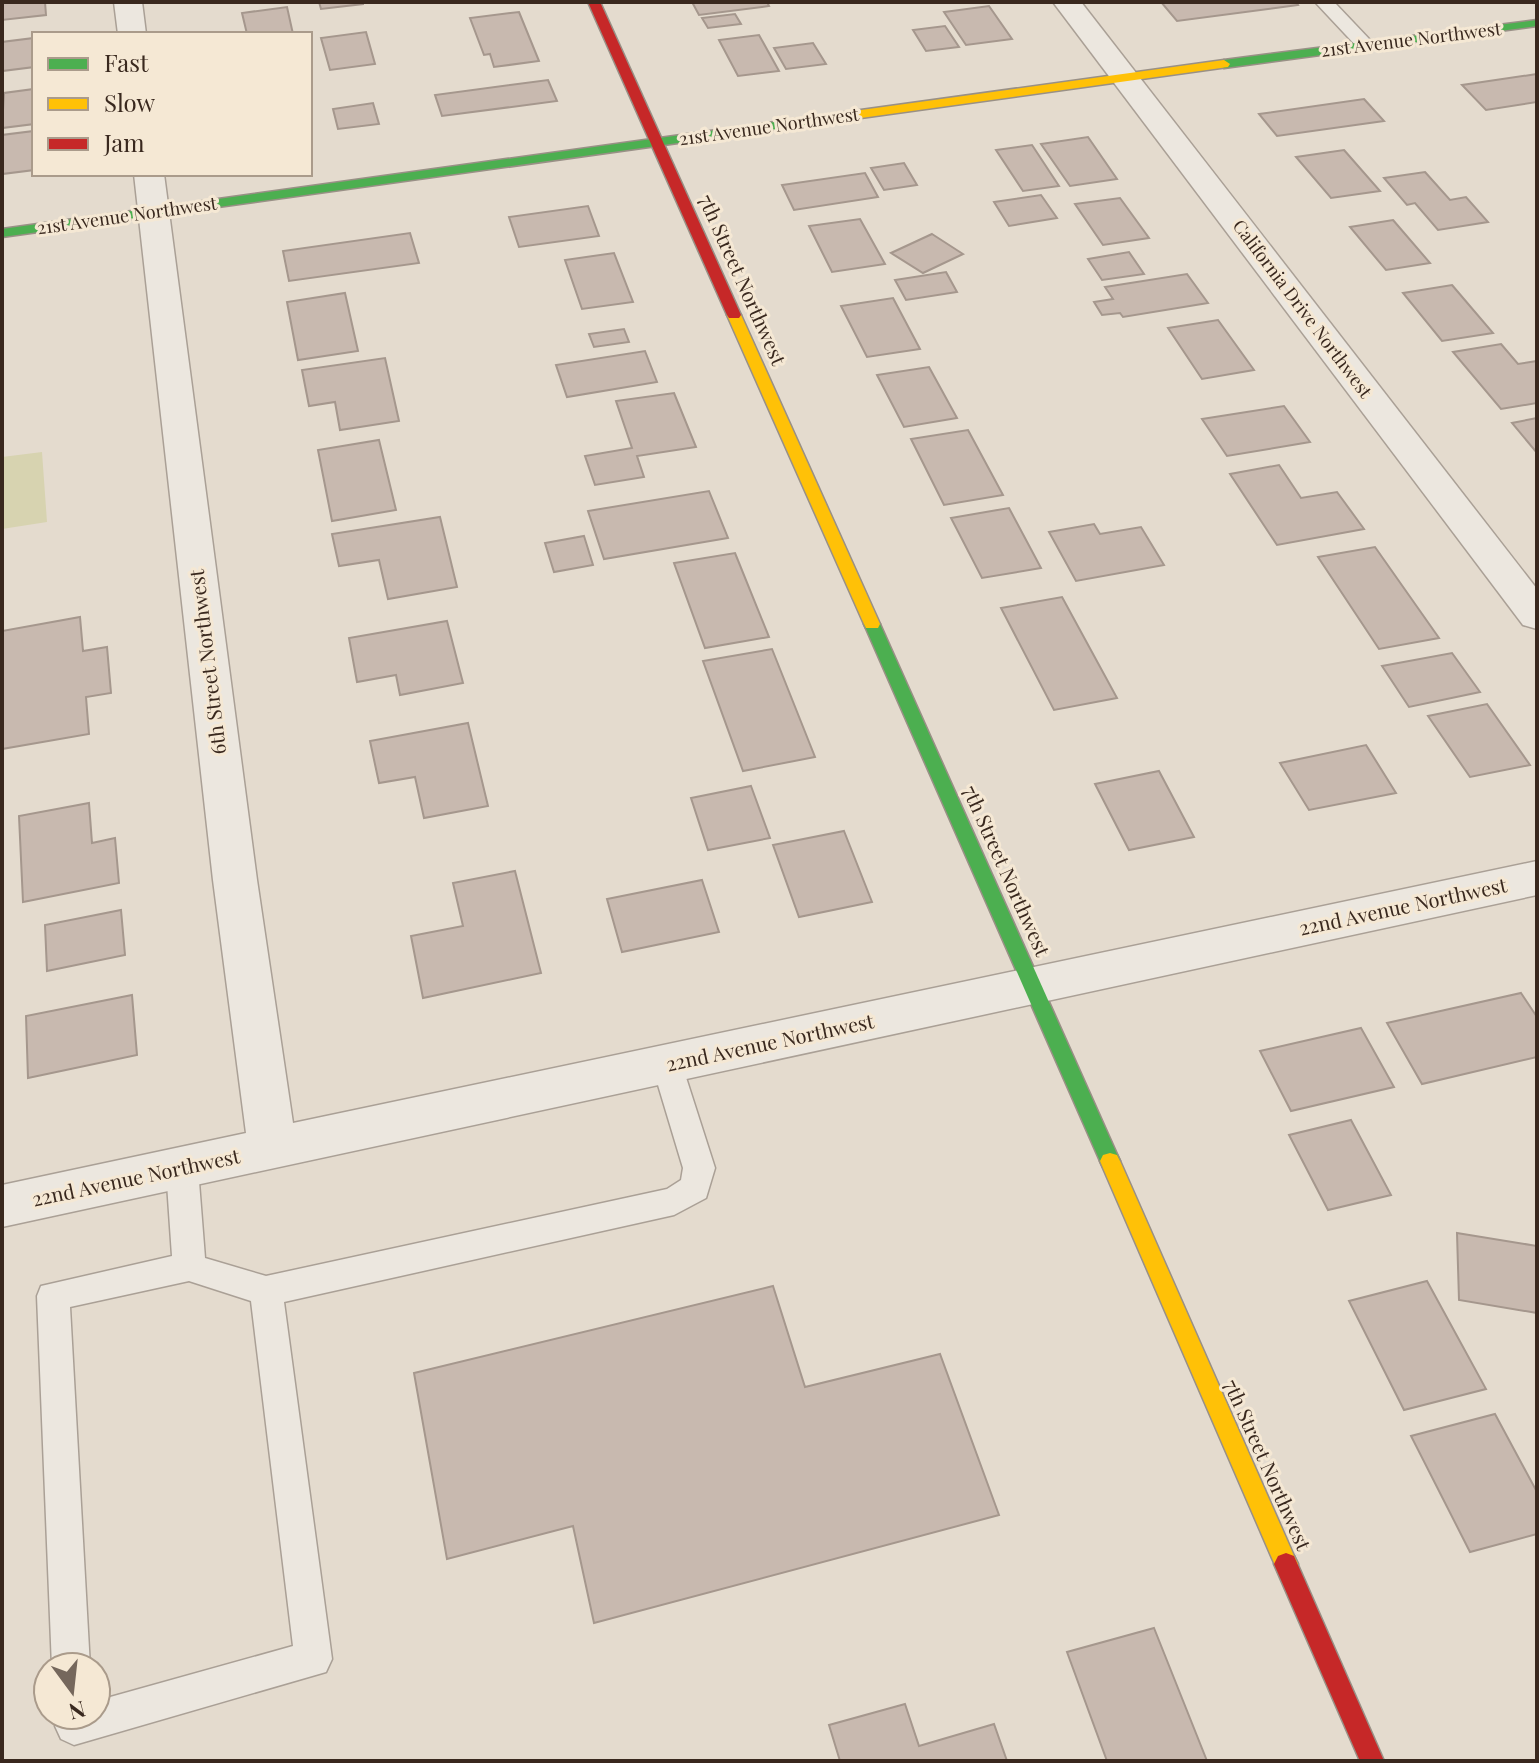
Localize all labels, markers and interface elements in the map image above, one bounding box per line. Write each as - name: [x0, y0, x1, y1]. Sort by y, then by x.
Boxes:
- street label: 21st Avenue Northwest: [1319, 16, 1503, 62]
- legend: [32, 32, 312, 176]
- text: Fast: [104, 46, 149, 78]
- text: Slow: [104, 86, 156, 118]
- street label: 21st Avenue Northwest: [677, 101, 861, 151]
- text: Jam: [103, 126, 145, 158]
- street label: 21st Avenue Northwest: [35, 190, 219, 240]
- street label: 7th Street Northwest: [694, 190, 793, 370]
- street label: California Drive Northwest: [1228, 214, 1378, 403]
- street label: 6th Street Northwest: [182, 567, 231, 756]
- street label: 7th Street Northwest: [958, 781, 1057, 961]
- street label: 22nd Avenue Northwest: [1296, 870, 1510, 941]
- street label: 22nd Avenue Northwest: [663, 1006, 877, 1077]
- street label: 22nd Avenue Northwest: [29, 1141, 243, 1212]
- street label: 7th Street Northwest: [1219, 1375, 1318, 1555]
- north arrow: [32, 1651, 112, 1731]
- text: N: [66, 1695, 89, 1728]

